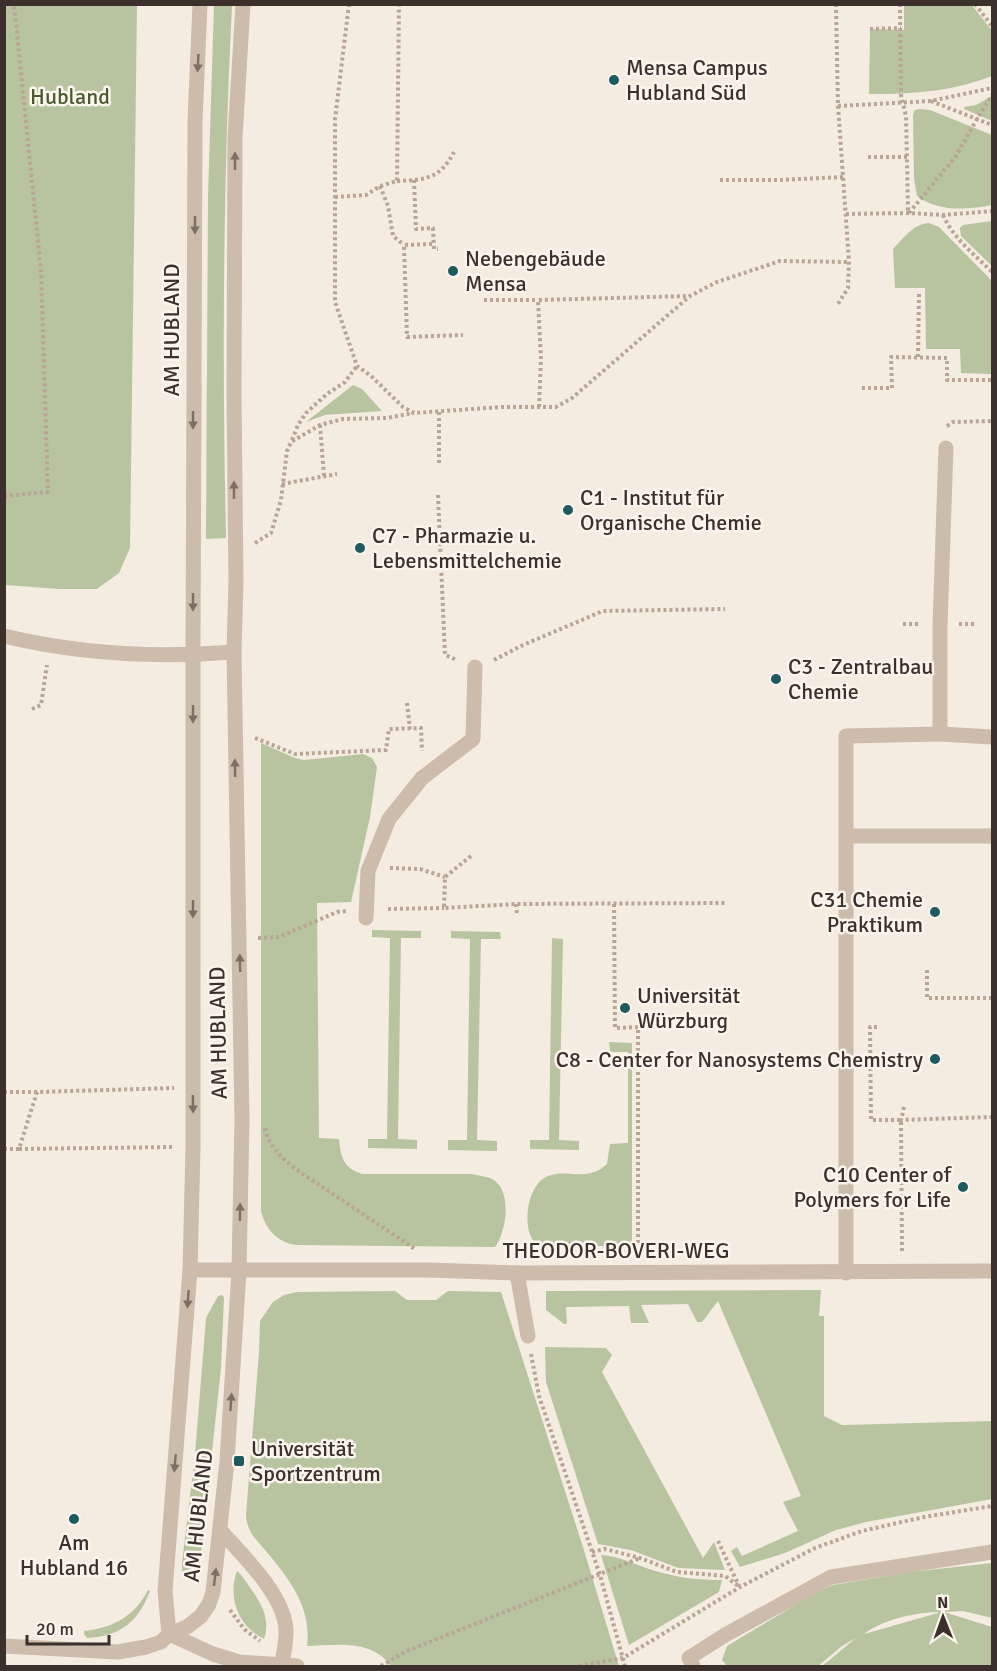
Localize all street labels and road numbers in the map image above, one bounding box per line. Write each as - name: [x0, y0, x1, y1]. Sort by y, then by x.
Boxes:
- street label: AM HUBLAND: [158, 264, 185, 396]
- street label: AM HUBLAND: [203, 966, 233, 1100]
- street label: THEODOR-BOVERI-WEG: [503, 1237, 729, 1264]
- street label: AM HUBLAND: [178, 1449, 218, 1583]

